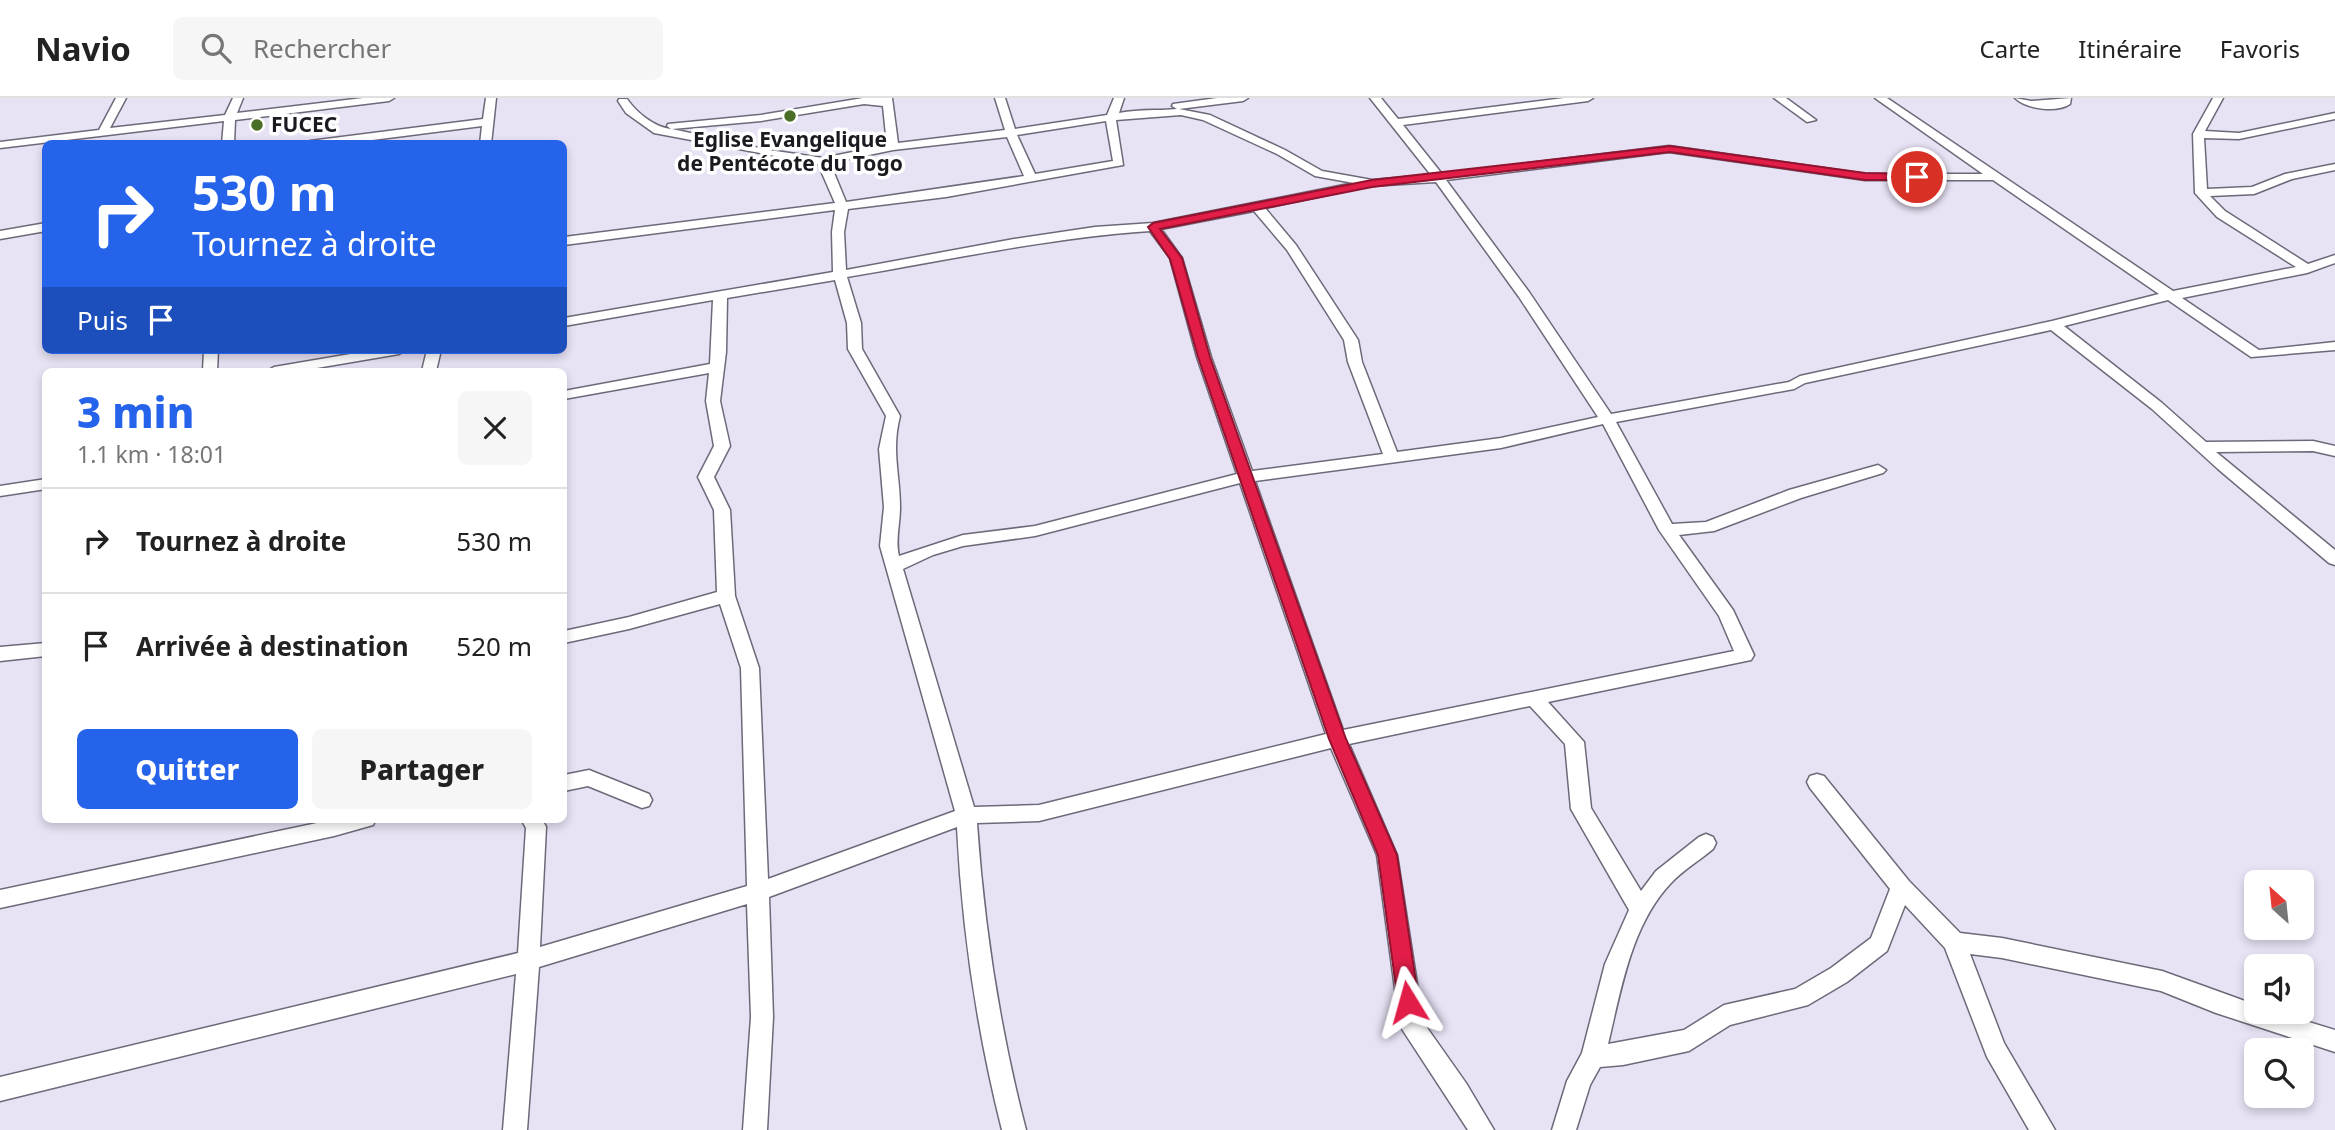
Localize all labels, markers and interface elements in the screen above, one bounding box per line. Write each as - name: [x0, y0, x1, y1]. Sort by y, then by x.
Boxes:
- search box: [173, 17, 663, 80]
- text: Navio: [35, 26, 131, 71]
- icon: search: [197, 29, 235, 67]
- text: Rechercher: [253, 30, 391, 66]
- text: Carte: [1980, 32, 2040, 65]
- text: Itinéraire: [2078, 32, 2182, 65]
- text: Favoris: [2220, 32, 2300, 65]
- marker: Eglise Evangelique de Pentécote du Togo: [782, 108, 798, 124]
- place label: FUCEC: [271, 110, 337, 138]
- marker: FUCEC: [249, 117, 265, 133]
- place label: Eglise Evangelique de Pentécote du Togo: [677, 125, 903, 177]
- pin: [1887, 147, 1947, 207]
- icon: arrive: [1898, 158, 1936, 196]
- text: 530 m: [192, 159, 337, 225]
- icon: right: [77, 168, 168, 259]
- text: Tournez à droite: [192, 222, 437, 265]
- icon: arrive: [142, 301, 180, 339]
- text: Puis: [77, 302, 128, 338]
- text: 3 min: [77, 383, 194, 440]
- button: close: [458, 391, 532, 465]
- text: 1.1 km · 18:01: [77, 438, 226, 470]
- icon: right: [77, 522, 115, 560]
- text: Tournez à droite: [136, 523, 346, 559]
- text: 530 m: [456, 523, 532, 559]
- icon: arrive: [77, 627, 115, 665]
- text: Arrivée à destination: [136, 628, 409, 664]
- text: 520 m: [456, 628, 532, 664]
- button: Quitter: [77, 729, 298, 809]
- button: Partager: [312, 729, 532, 809]
- north arrow: [2244, 870, 2314, 940]
- map controls: [2244, 870, 2314, 1108]
- button: sound: [2244, 954, 2314, 1024]
- position arrow: [1371, 965, 1445, 1039]
- button: search: [2244, 1038, 2314, 1108]

